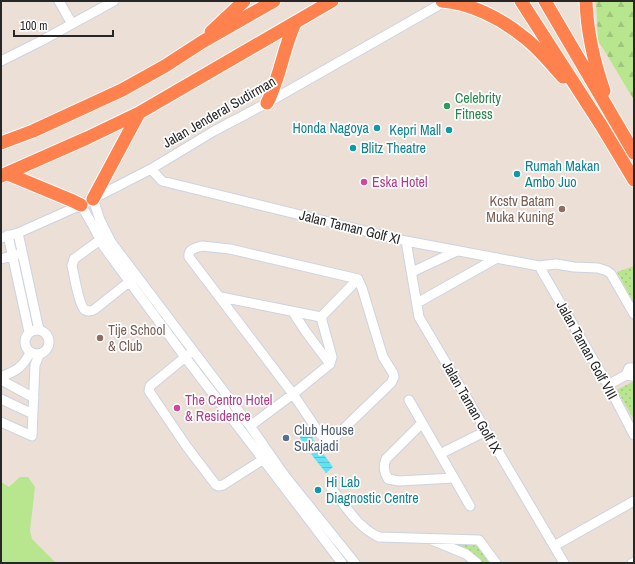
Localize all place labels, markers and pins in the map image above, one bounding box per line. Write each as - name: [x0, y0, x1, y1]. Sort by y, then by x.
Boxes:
- place label: Celebrity Fitness: [455, 89, 501, 123]
- marker: Celebrity Fitness: [442, 101, 452, 111]
- place label: Honda Nagoya: [292, 119, 370, 137]
- place label: Kepri Mall: [389, 121, 441, 139]
- marker: Honda Nagoya: [372, 123, 382, 133]
- marker: Kepri Mall: [444, 125, 454, 135]
- place label: Blitz Theatre: [361, 139, 426, 157]
- marker: Blitz Theatre: [348, 143, 358, 153]
- place label: Rumah Makan Ambo Juo: [524, 157, 600, 191]
- marker: Rumah Makan Ambo Juo: [512, 169, 522, 179]
- place label: Eska Hotel: [372, 173, 428, 191]
- marker: Eska Hotel: [359, 177, 369, 187]
- place label: Kcstv Batam Muka Kuning: [486, 192, 555, 226]
- marker: Kcstv Batam Muka Kuning: [557, 204, 567, 214]
- place label: Tije School & Club: [108, 321, 165, 355]
- marker: Tije School & Club: [95, 333, 105, 343]
- place label: The Centro Hotel & Residence: [185, 391, 272, 425]
- marker: The Centro Hotel & Residence: [172, 403, 182, 413]
- place label: Club House Sukajadi: [294, 421, 354, 455]
- marker: Club House Sukajadi: [281, 433, 291, 443]
- place label: Hi Lab Diagnostic Centre: [326, 473, 419, 507]
- marker: Hi Lab Diagnostic Centre: [313, 485, 323, 495]

